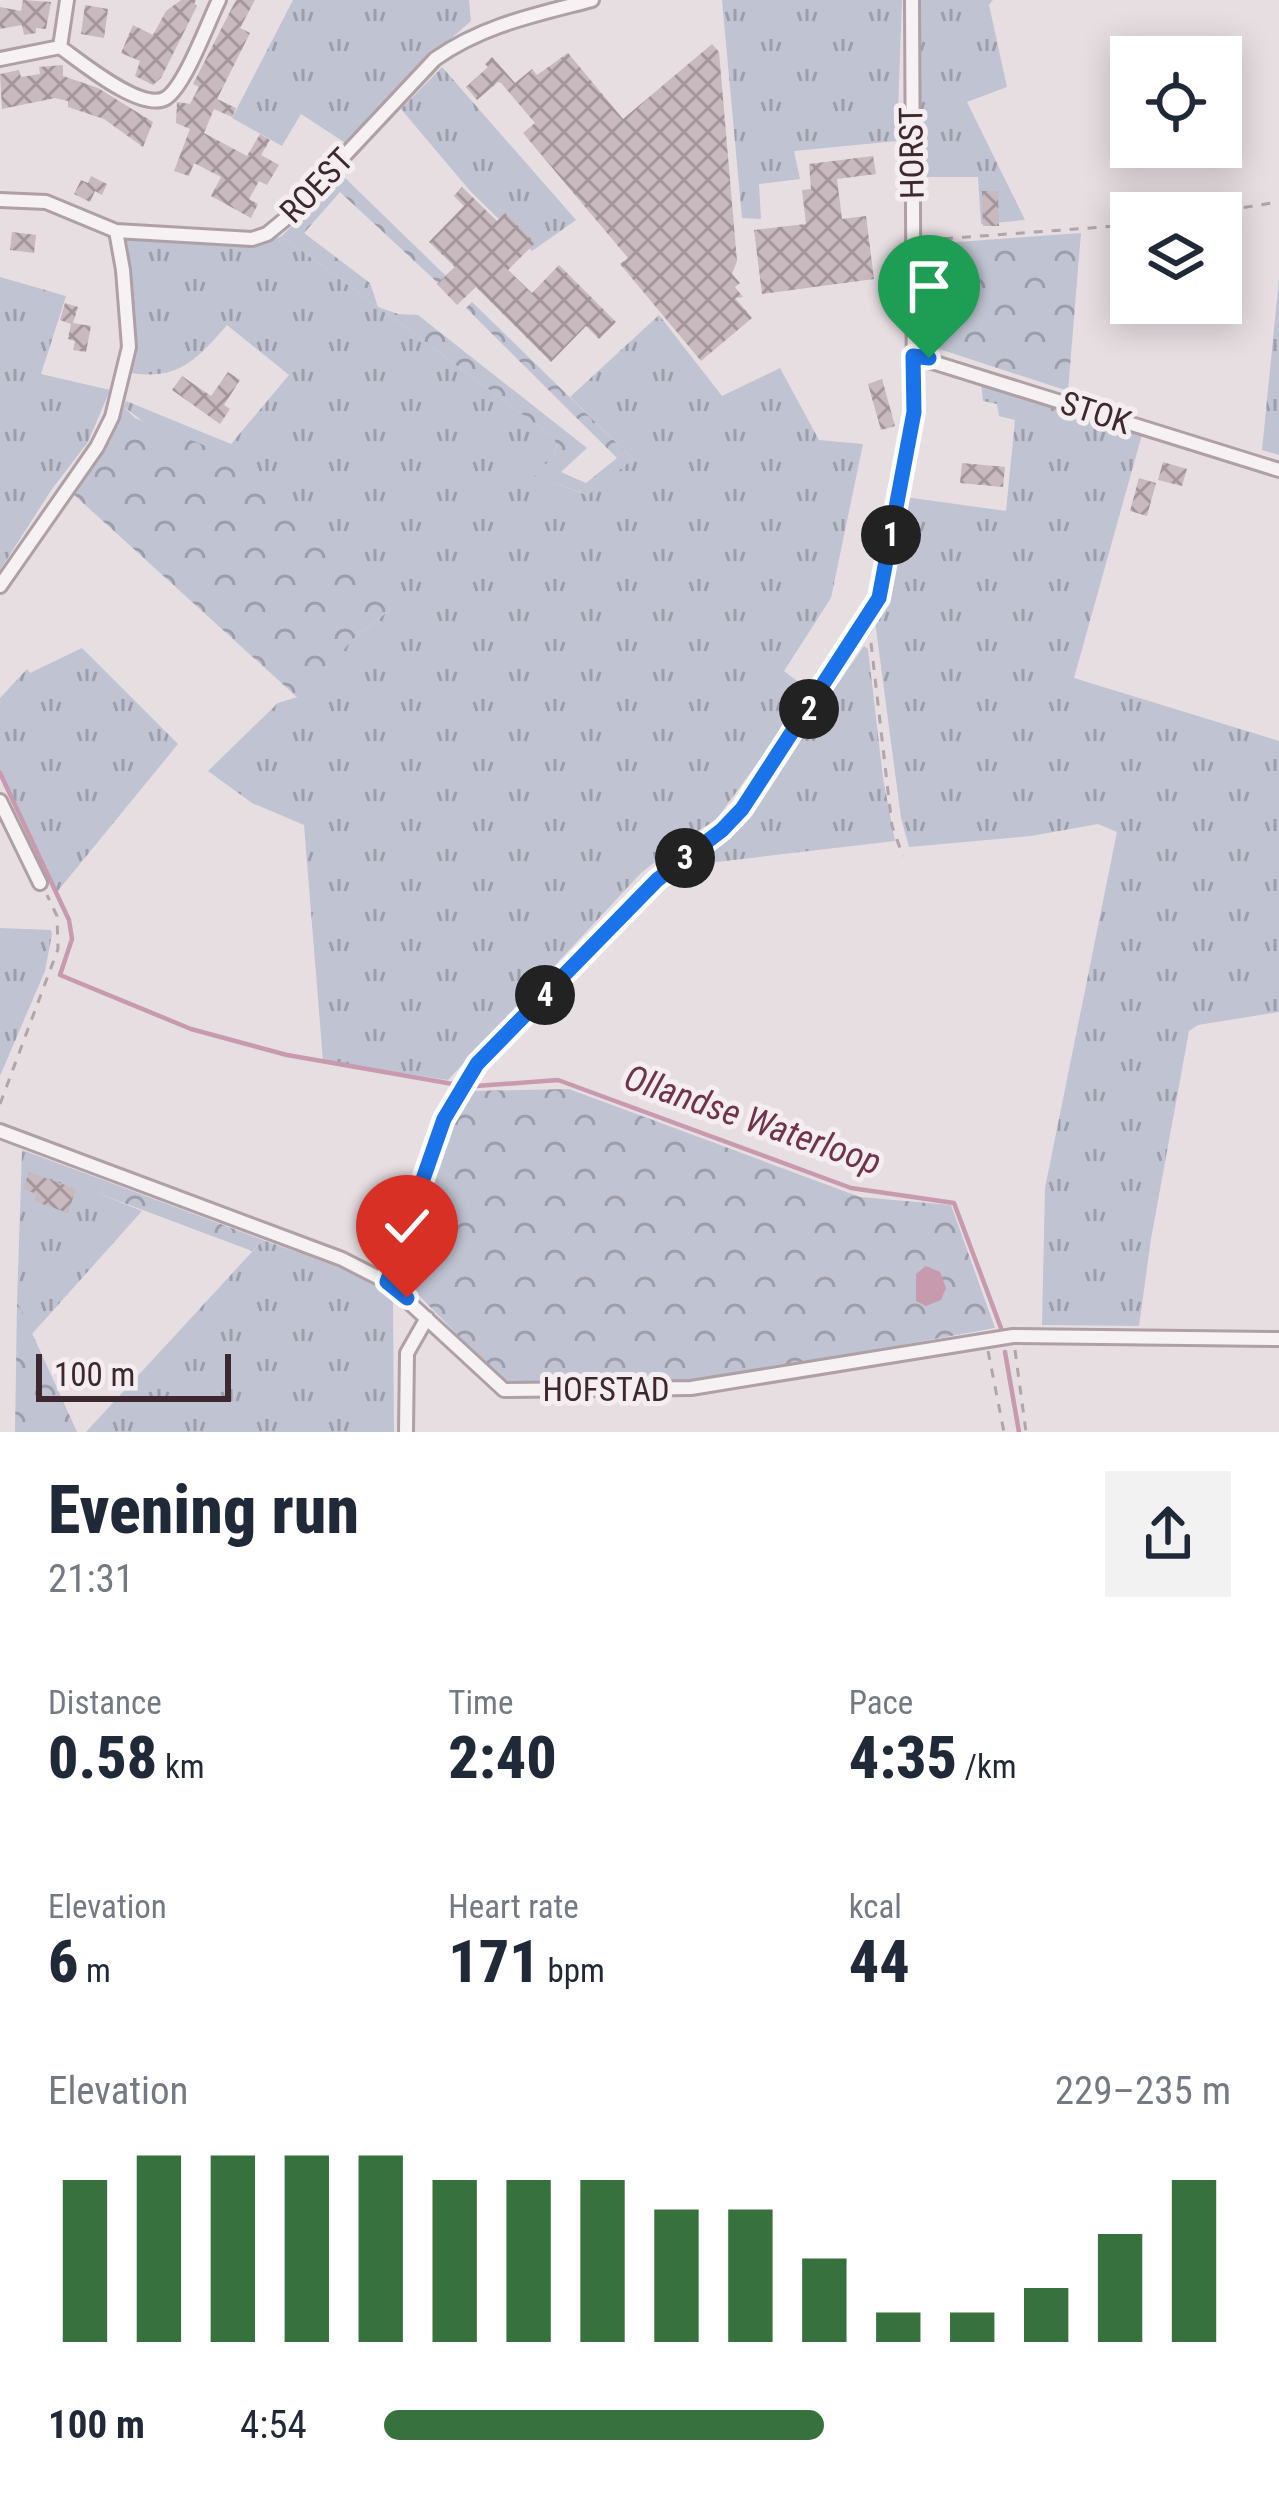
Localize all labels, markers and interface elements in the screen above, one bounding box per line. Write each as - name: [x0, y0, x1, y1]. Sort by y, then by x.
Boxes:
- map controls: [1110, 36, 1242, 324]
- button: locate: [1110, 36, 1242, 168]
- street label: HORST: [891, 107, 932, 199]
- street label: ROEST: [272, 140, 361, 231]
- button: layers: [1110, 192, 1242, 324]
- pin: [878, 235, 980, 358]
- icon: arrive: [896, 253, 962, 319]
- street label: STOK: [1056, 383, 1136, 442]
- pin: 1: [861, 505, 921, 565]
- text: 1: [883, 515, 899, 554]
- pin: 2: [779, 679, 839, 739]
- text: 2: [801, 689, 817, 728]
- pin: 3: [655, 828, 715, 888]
- text: 3: [677, 838, 693, 877]
- pin: 4: [515, 965, 575, 1025]
- text: 4: [537, 975, 553, 1014]
- water label: Ollandse Waterloop: [619, 1056, 887, 1184]
- pin: [356, 1175, 458, 1298]
- icon: check: [374, 1193, 440, 1259]
- scale bar: [36, 1348, 231, 1401]
- text: 100 m: [54, 1355, 135, 1394]
- street label: HOFSTAD: [542, 1370, 670, 1409]
- button: share: [1105, 1471, 1231, 1597]
- text: Evening run: [48, 1472, 359, 1549]
- text: 21:31: [48, 1556, 134, 1602]
- text: Distance: [48, 1683, 162, 1722]
- text: Time: [448, 1683, 513, 1722]
- text: Pace: [849, 1683, 913, 1722]
- text: 0.58: [48, 1722, 157, 1793]
- text: 2:40: [448, 1722, 557, 1793]
- text: 4:35: [849, 1722, 957, 1793]
- text: km: [157, 1747, 205, 1786]
- text: /km: [957, 1747, 1017, 1786]
- text: Elevation: [48, 1887, 167, 1926]
- text: Heart rate: [448, 1887, 579, 1926]
- text: kcal: [849, 1887, 902, 1926]
- text: 6: [48, 1926, 79, 1997]
- text: 171: [448, 1926, 540, 1997]
- text: 44: [849, 1926, 910, 1997]
- text: m: [79, 1951, 111, 1990]
- text: bpm: [540, 1951, 605, 1990]
- text: Elevation: [48, 2068, 188, 2114]
- text: 229–235 m: [1055, 2068, 1231, 2114]
- text: 100 m: [48, 2402, 145, 2448]
- text: 4:54: [240, 2402, 307, 2448]

